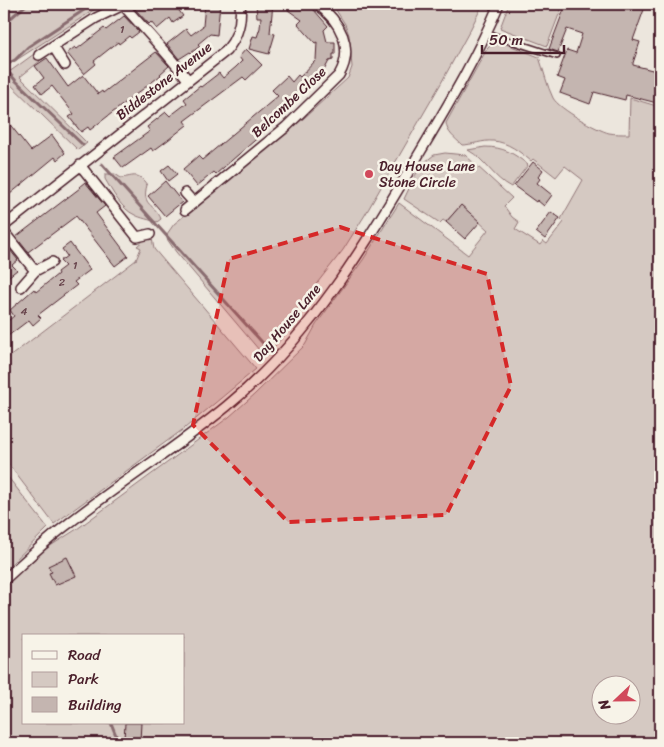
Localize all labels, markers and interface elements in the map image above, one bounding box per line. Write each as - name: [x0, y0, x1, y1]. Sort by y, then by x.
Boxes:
- house number: 1: [120, 20, 125, 39]
- scale bar: [482, 22, 564, 54]
- text: 50 m: [489, 27, 524, 53]
- street label: Biddestone Avenue: [110, 35, 218, 127]
- street label: Belcombe Close: [245, 60, 333, 144]
- place label: Day House Lane Stone Circle: [379, 154, 475, 195]
- marker: Day House Lane Stone Circle: [363, 168, 375, 180]
- house number: 1: [73, 256, 78, 275]
- house number: 2: [59, 273, 66, 292]
- street label: Day House Lane: [247, 278, 328, 368]
- house number: 4: [21, 302, 28, 321]
- legend: [22, 634, 185, 724]
- text: Road: [68, 642, 101, 668]
- text: Park: [68, 666, 99, 692]
- north arrow: [592, 674, 642, 724]
- text: Building: [68, 692, 122, 718]
- text: N: [591, 695, 618, 715]

